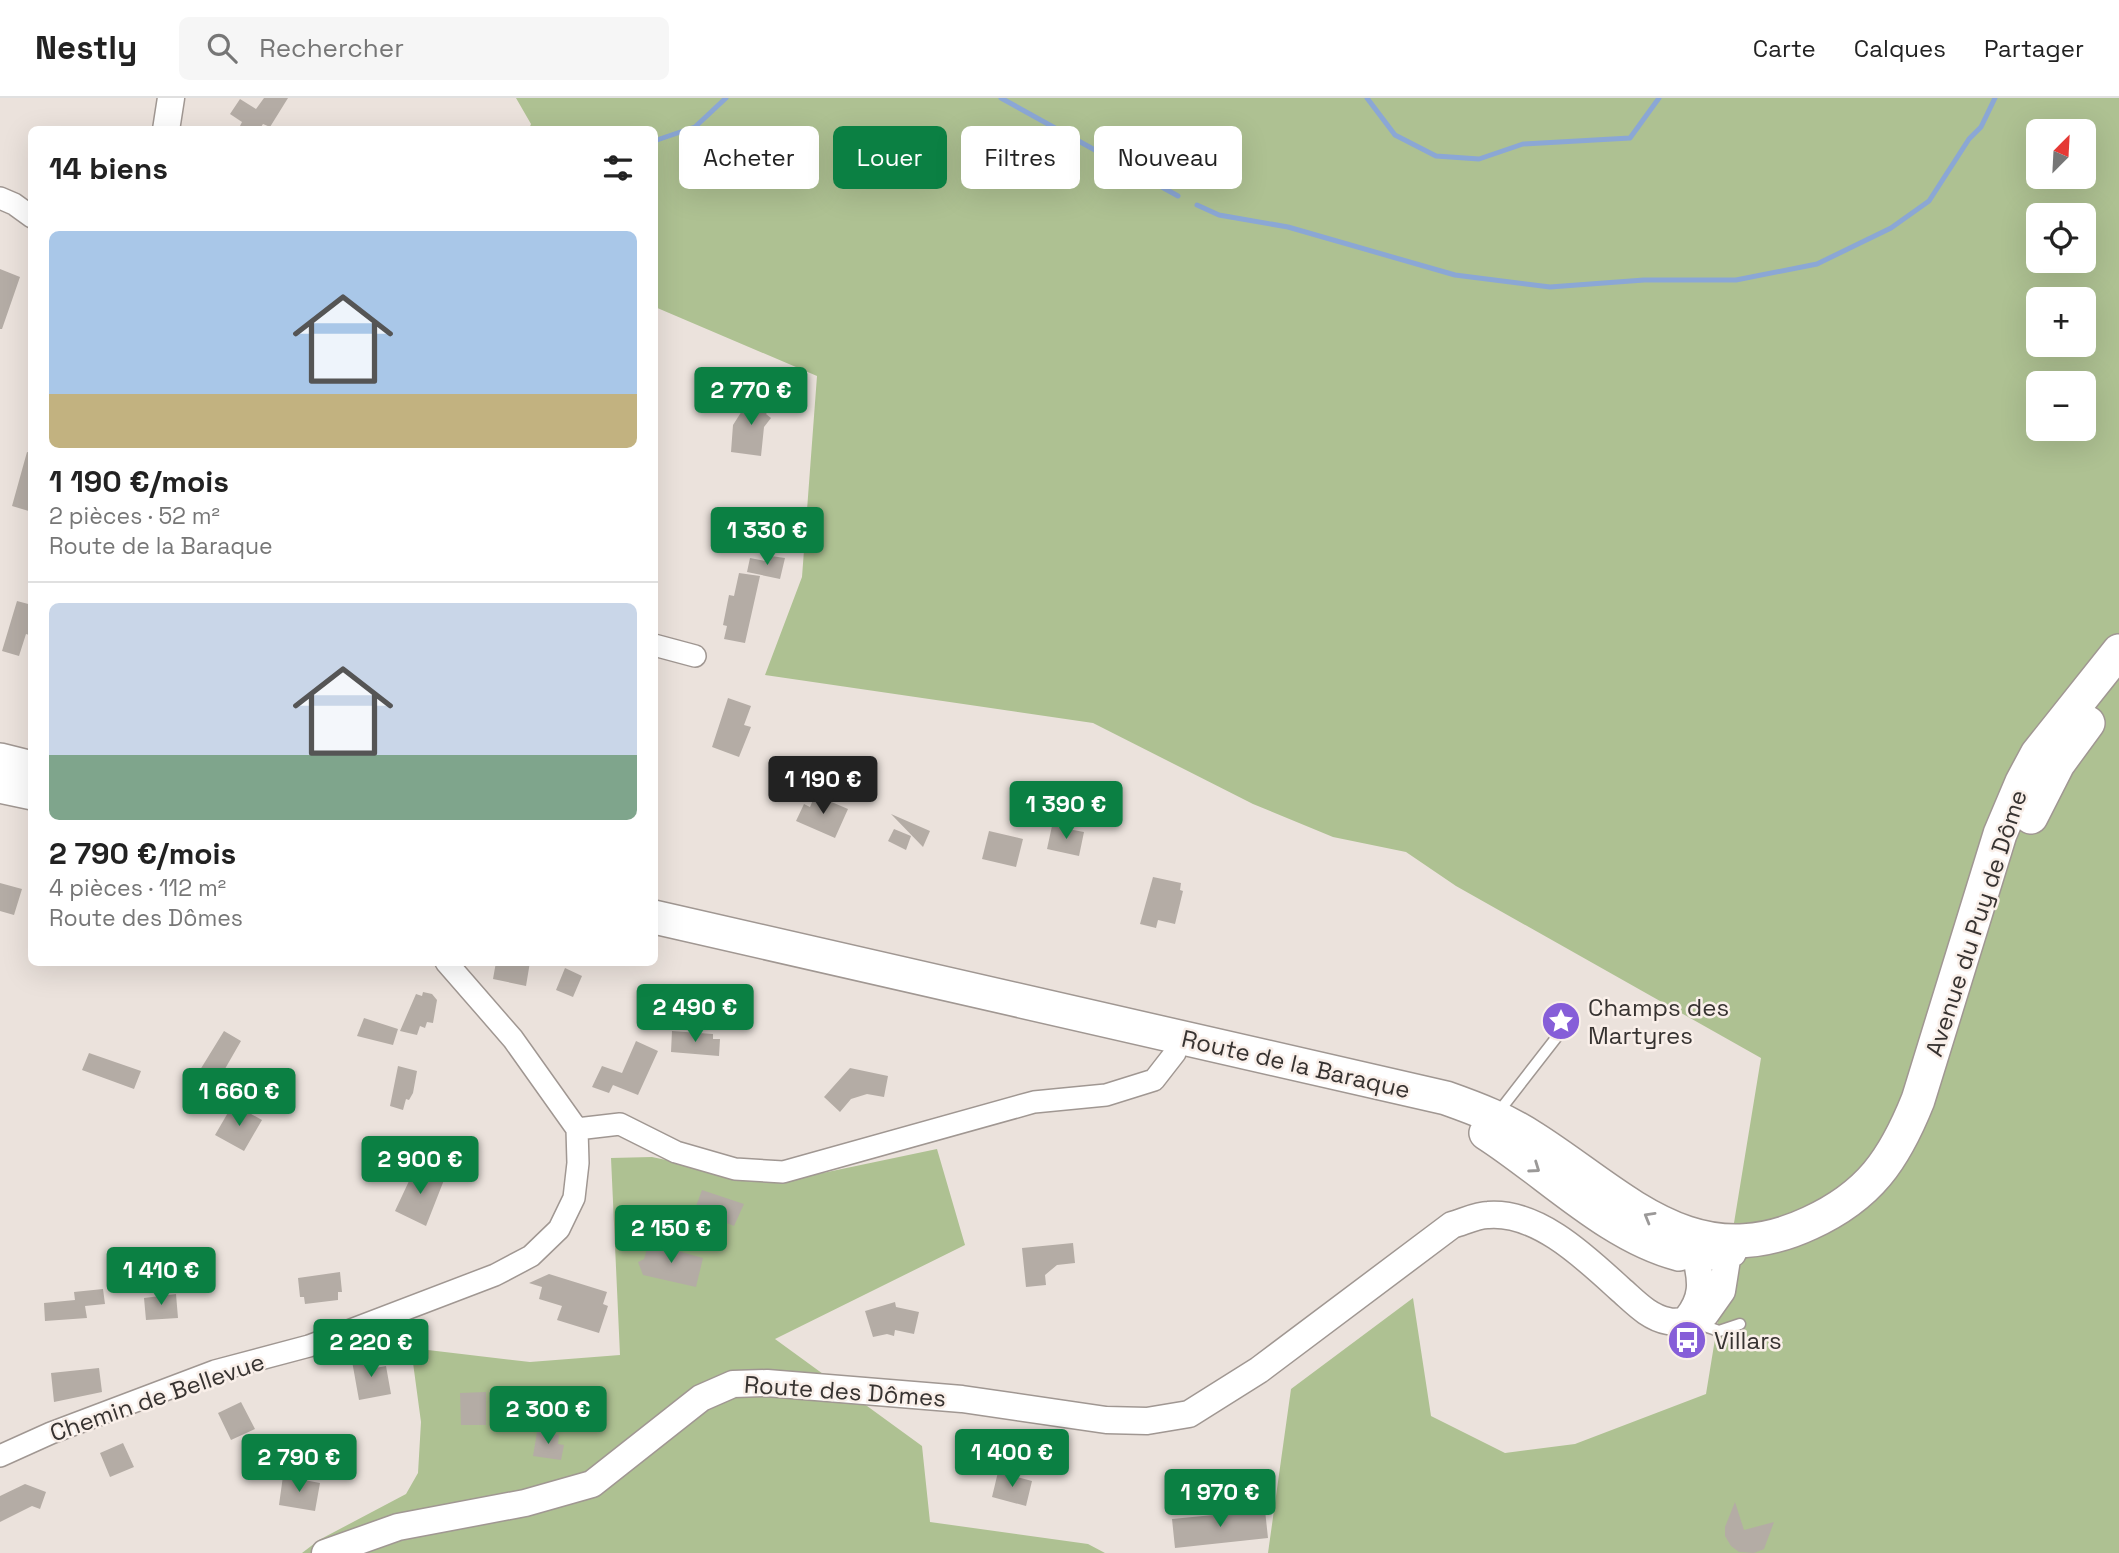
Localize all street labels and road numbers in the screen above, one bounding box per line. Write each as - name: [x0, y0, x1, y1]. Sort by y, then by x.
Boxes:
- street label: Avenue du Puy de Dôme: [1918, 786, 2034, 1060]
- street label: Route de la Baraque: [1179, 1023, 1413, 1105]
- street label: Chemin de Bellevue: [46, 1346, 268, 1448]
- street label: Route des Dômes: [743, 1368, 947, 1414]

